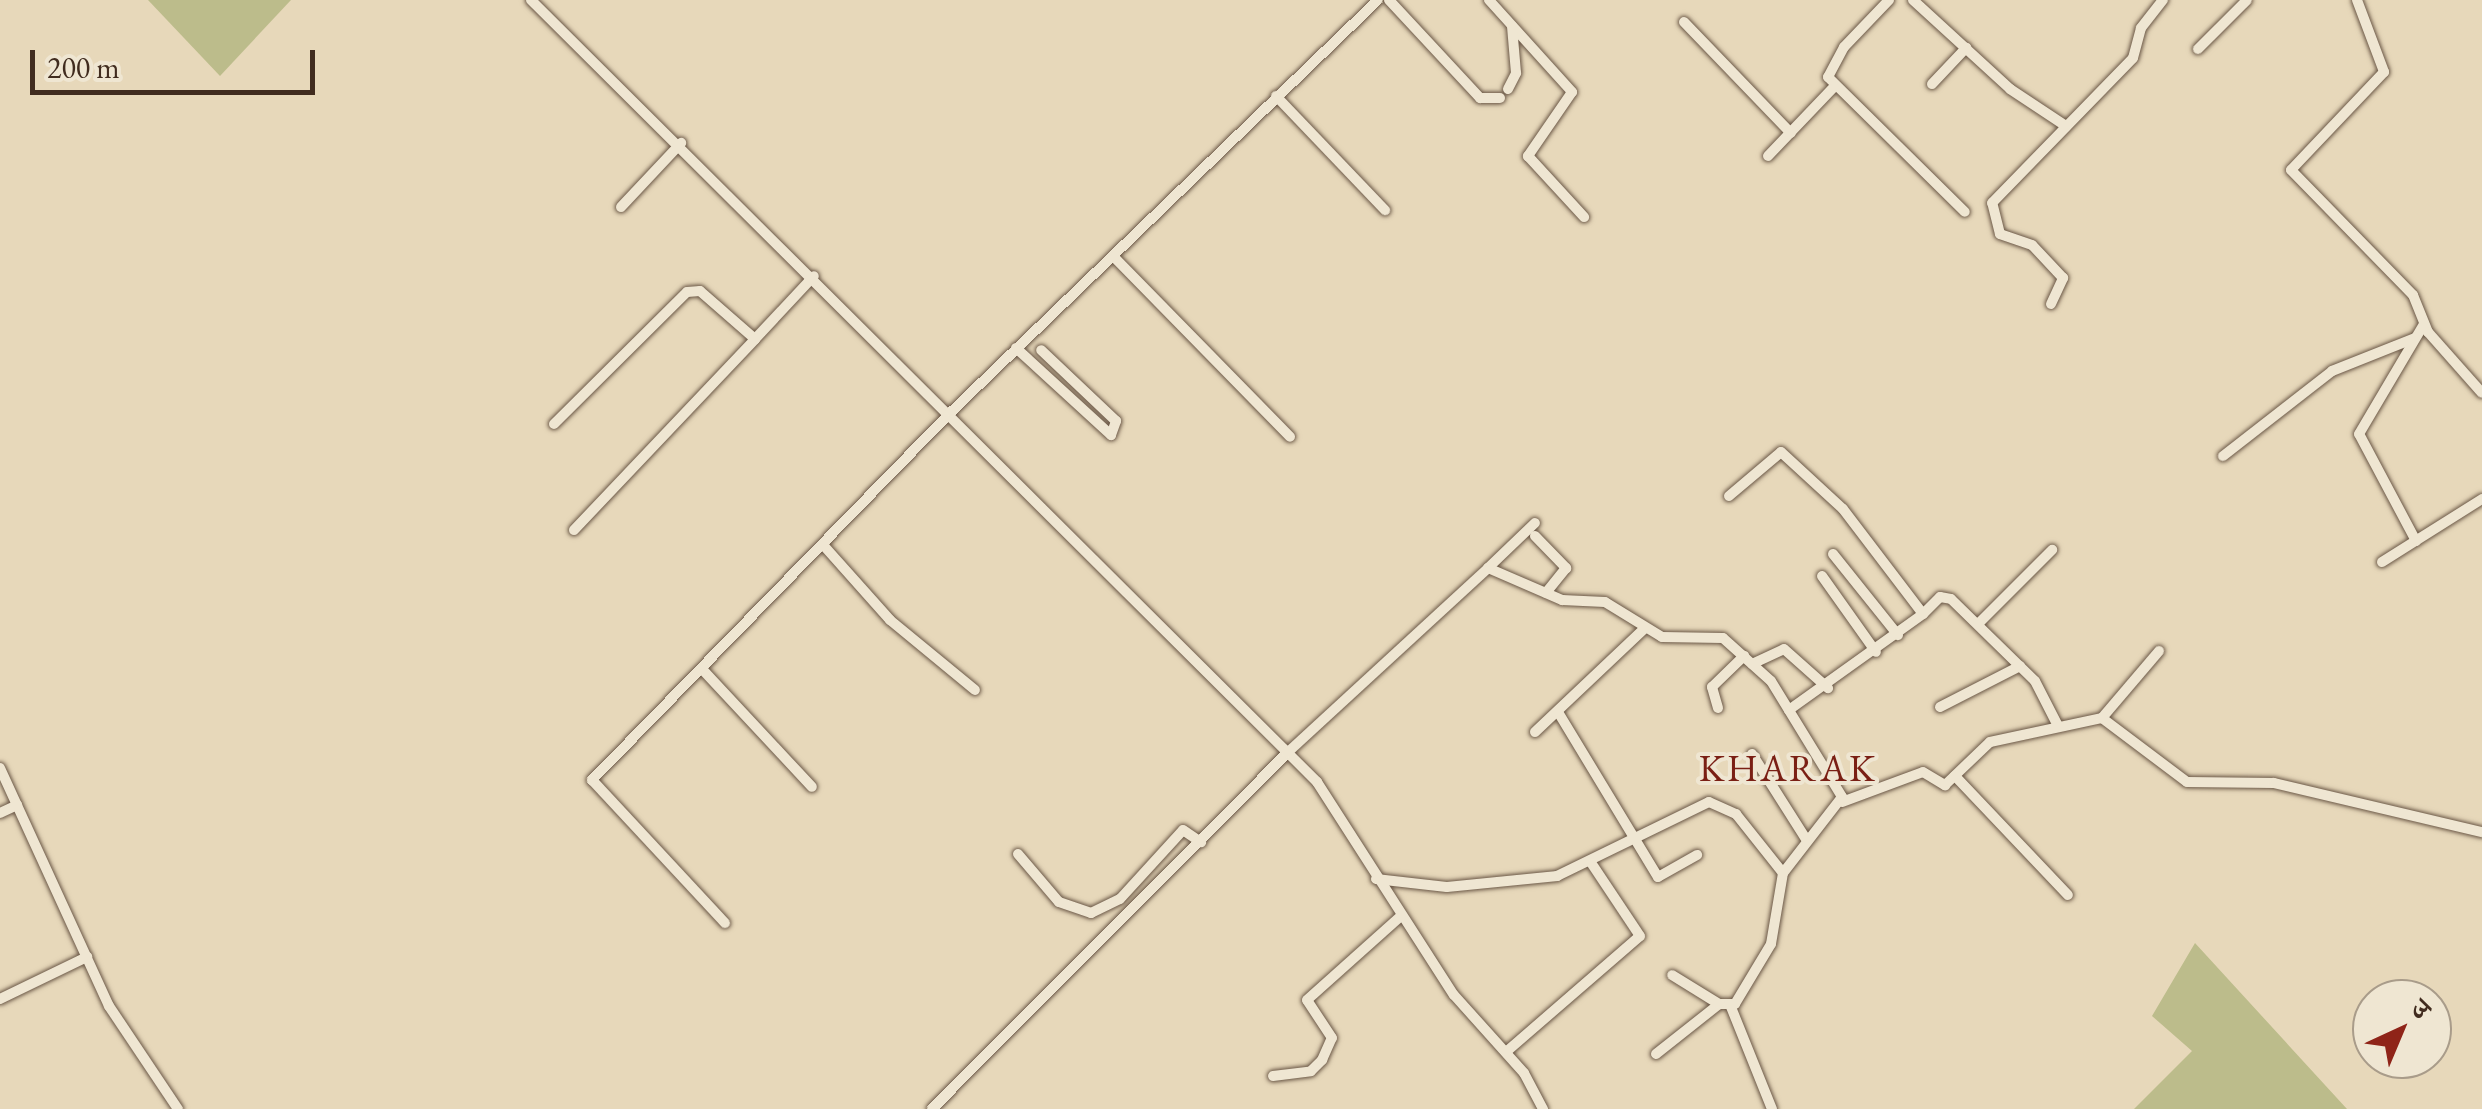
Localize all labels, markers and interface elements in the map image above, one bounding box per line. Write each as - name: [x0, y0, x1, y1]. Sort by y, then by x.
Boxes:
- scale bar: [35, 30, 320, 92]
- text: 200 m: [47, 48, 120, 87]
- district label: KHARAK: [1699, 745, 1877, 791]
- north arrow: [2352, 979, 2452, 1079]
- text: उ: [2404, 991, 2439, 1027]

